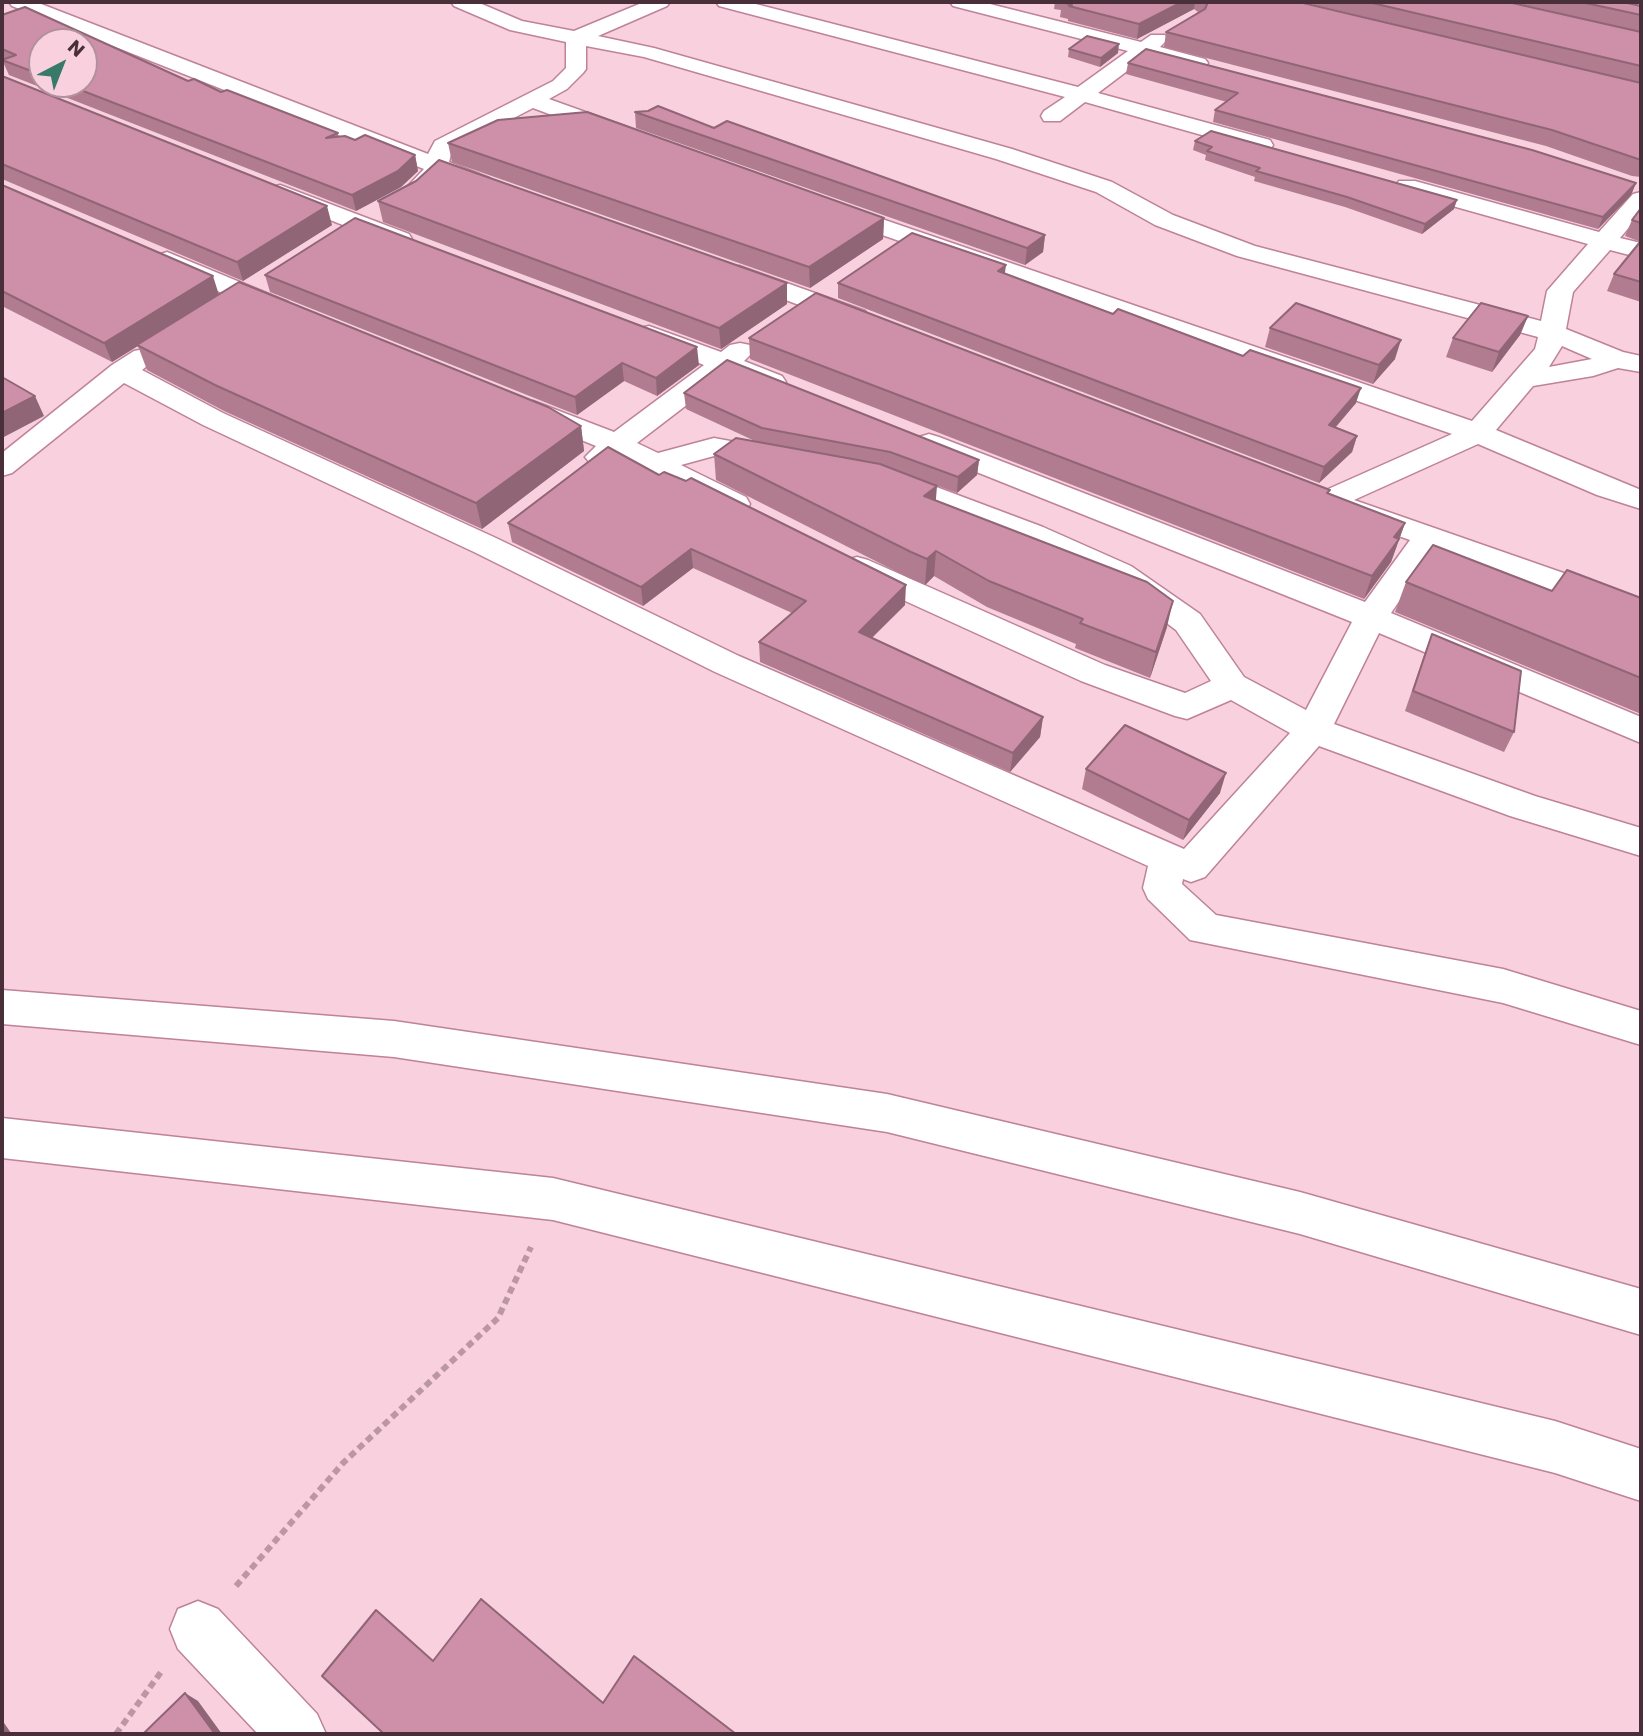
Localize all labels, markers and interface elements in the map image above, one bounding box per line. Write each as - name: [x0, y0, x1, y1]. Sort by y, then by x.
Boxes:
- north arrow: [28, 28, 98, 98]
- text: N: [62, 34, 90, 63]

